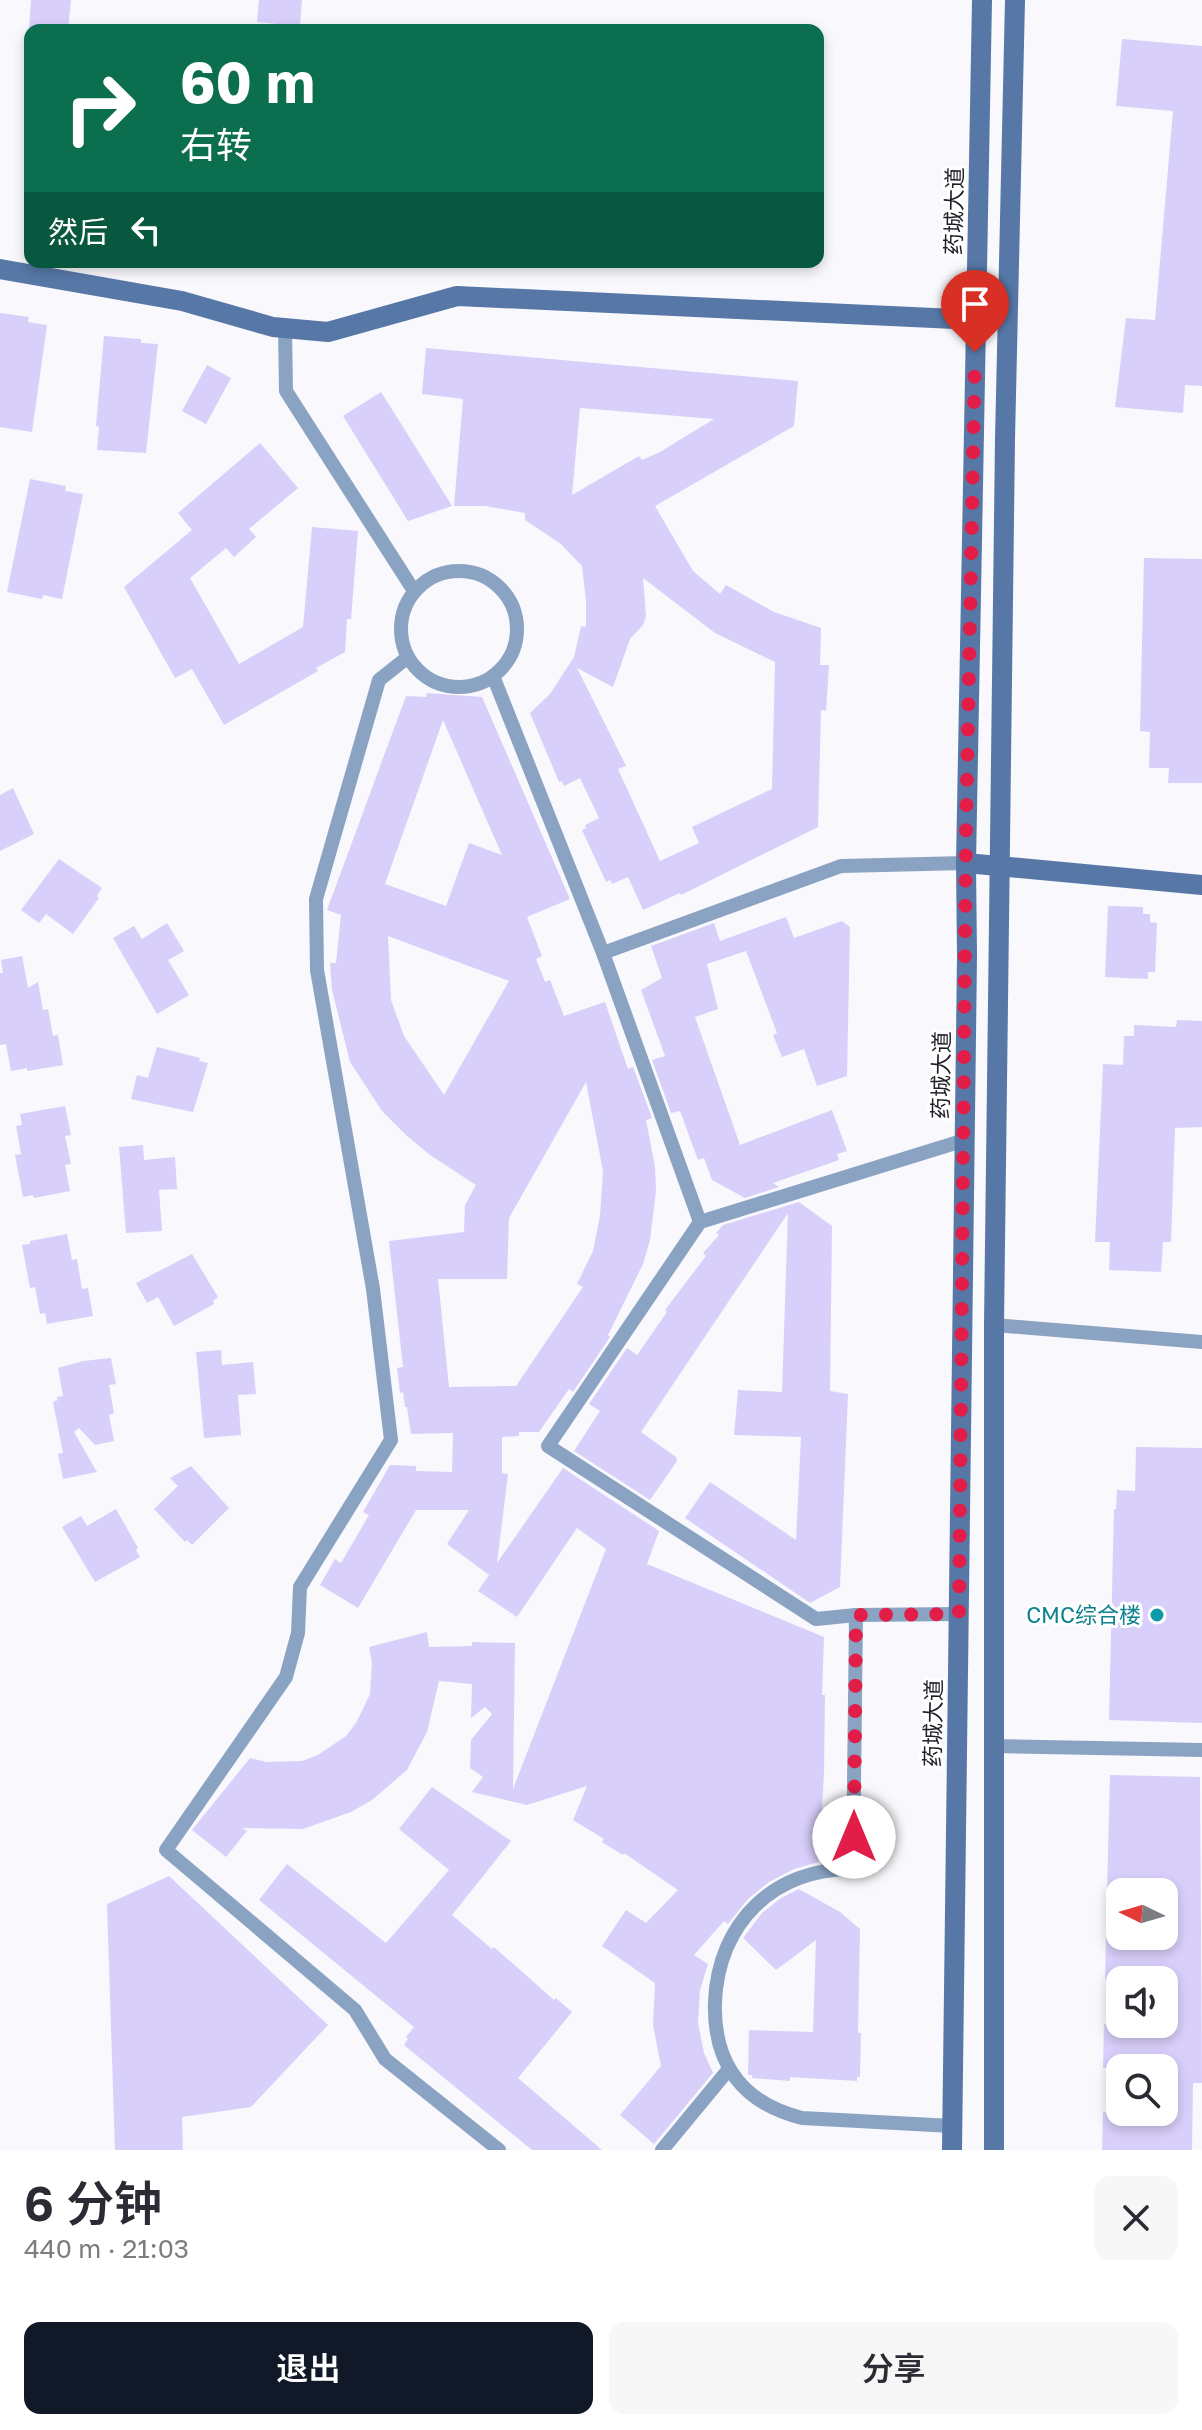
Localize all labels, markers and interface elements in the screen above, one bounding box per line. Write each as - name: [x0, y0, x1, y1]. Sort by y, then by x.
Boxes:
- text: 60 m: [180, 48, 315, 115]
- icon: right: [48, 56, 152, 160]
- text: 右转: [180, 123, 252, 166]
- street label: 药城大道: [939, 167, 968, 255]
- icon: left: [124, 208, 168, 252]
- text: 然后: [48, 214, 108, 250]
- pin: [941, 270, 1009, 352]
- icon: arrive: [953, 282, 997, 326]
- street label: 药城大道: [926, 1031, 955, 1119]
- place label: CMC综合楼: [1026, 1601, 1141, 1628]
- marker: CMC综合楼: [1148, 1606, 1166, 1624]
- street label: 药城大道: [918, 1679, 947, 1767]
- position arrow: [812, 1795, 896, 1879]
- north arrow: [1106, 1878, 1178, 1950]
- map controls: [1106, 1878, 1178, 2126]
- button: sound: [1106, 1966, 1178, 2038]
- button: search: [1106, 2054, 1178, 2126]
- text: 6 分钟: [24, 2174, 162, 2232]
- button: close: [1094, 2176, 1178, 2260]
- text: 440 m · 21:03: [24, 2233, 189, 2264]
- button: 退出: [24, 2322, 593, 2414]
- button: 分享: [609, 2322, 1178, 2414]

